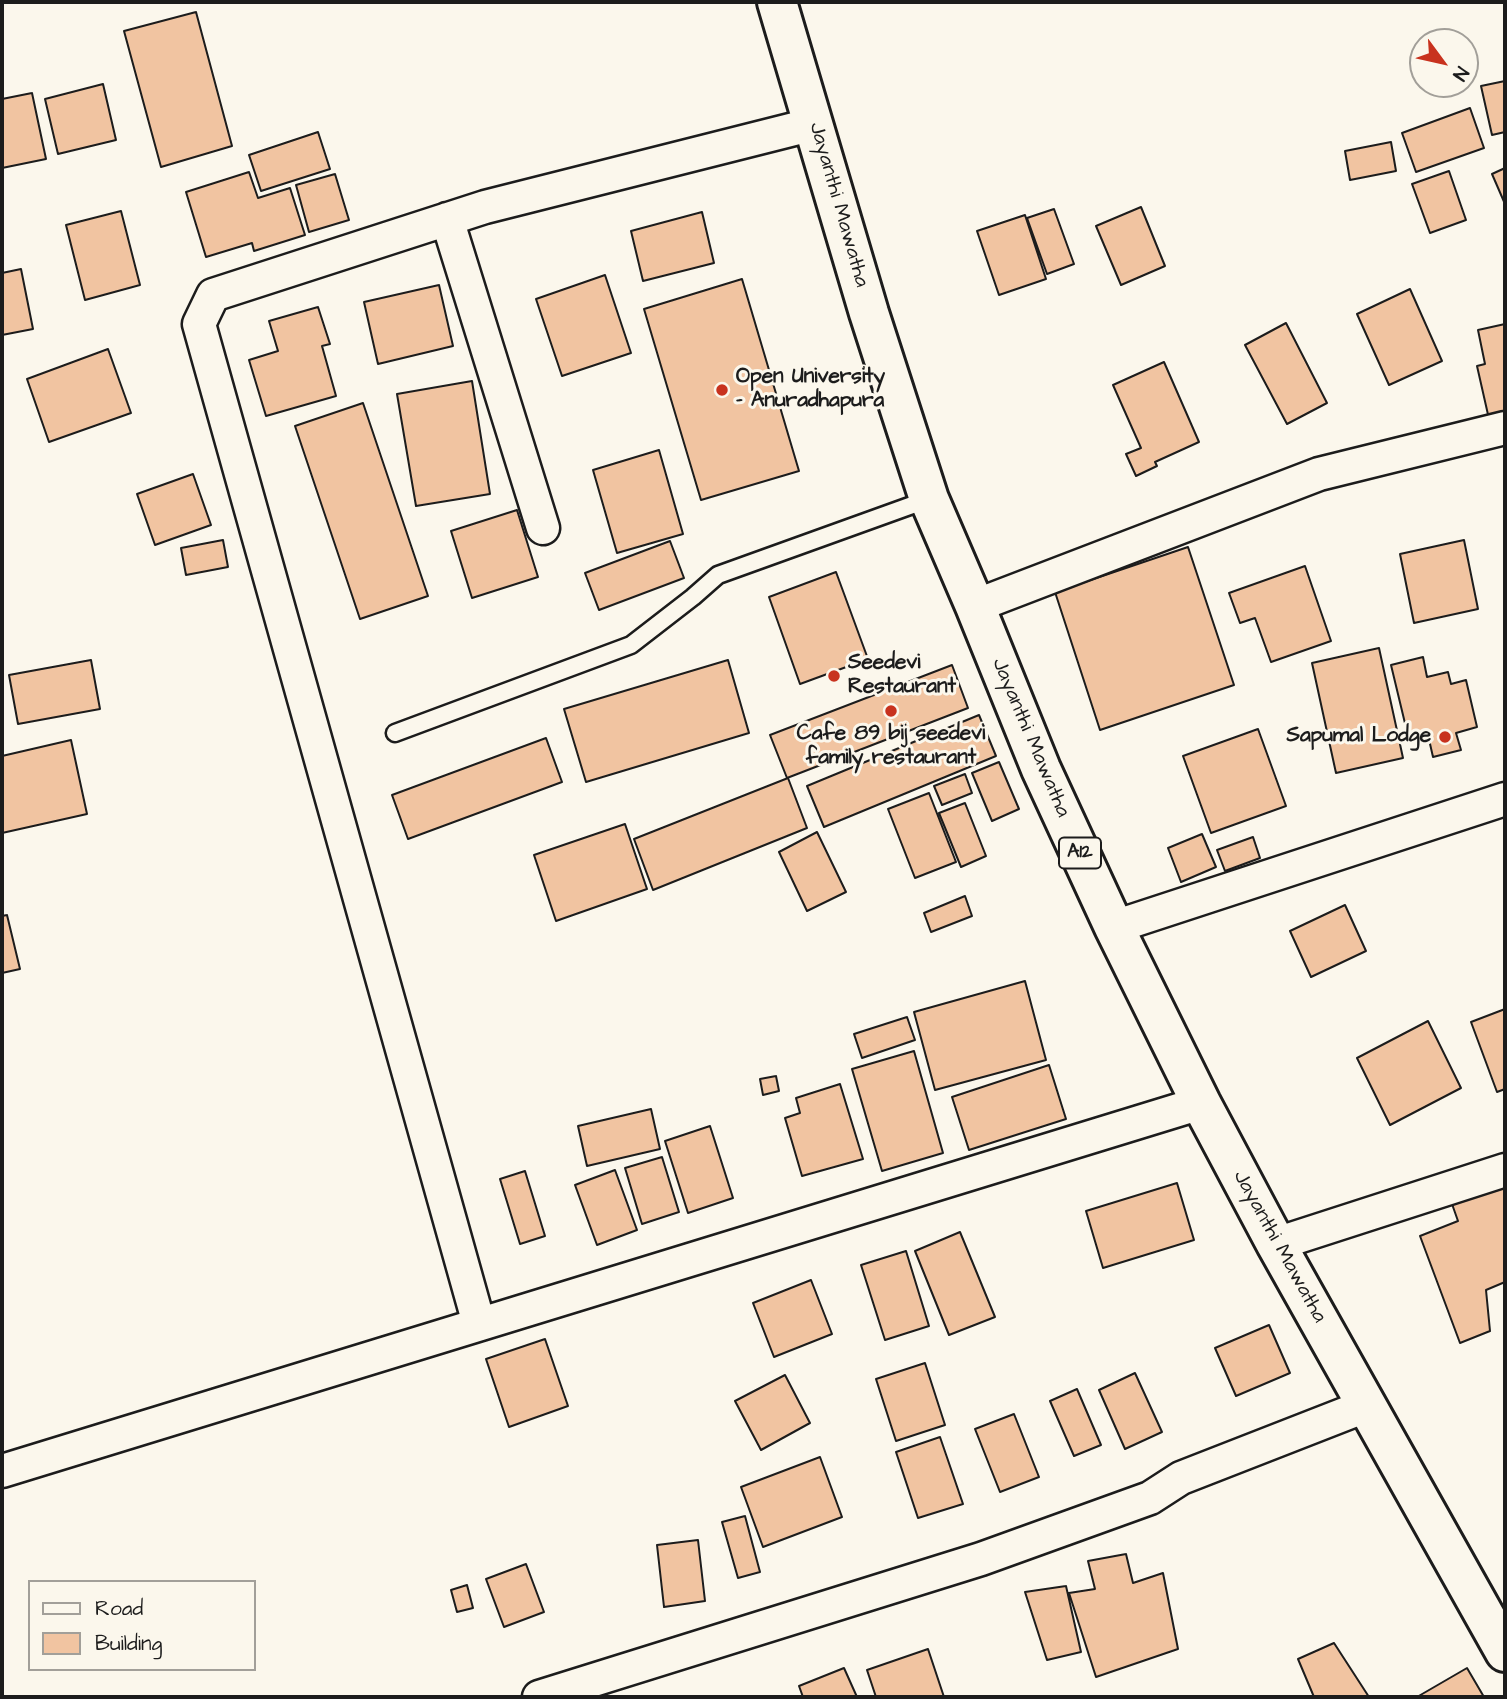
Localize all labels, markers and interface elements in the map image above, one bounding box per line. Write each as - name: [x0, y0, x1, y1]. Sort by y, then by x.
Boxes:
- north arrow: [1409, 28, 1479, 98]
- text: N: [1446, 61, 1475, 86]
- street label: Jayanthi Mawatha: [802, 120, 874, 290]
- place label: Open University - Anuradhapura: [736, 365, 885, 415]
- marker: Open University - Anuradhapura: [714, 382, 730, 398]
- place label: Seedevi Restaurant: [848, 651, 956, 701]
- street label: Jayanthi Mawatha: [985, 655, 1075, 821]
- marker: Seedevi Restaurant: [826, 668, 842, 684]
- marker: Cafe 89 bij seedevi family restaurant: [883, 703, 899, 719]
- place label: Cafe 89 bij seedevi family restaurant: [797, 722, 985, 772]
- place label: Sapumal Lodge: [1286, 724, 1431, 750]
- marker: Sapumal Lodge: [1437, 729, 1453, 745]
- road number: A12: [1059, 838, 1101, 868]
- street label: Jayanthi Mawatha: [1227, 1166, 1331, 1328]
- legend: [28, 1580, 256, 1671]
- text: Road: [95, 1594, 143, 1623]
- text: Building: [95, 1629, 162, 1658]

